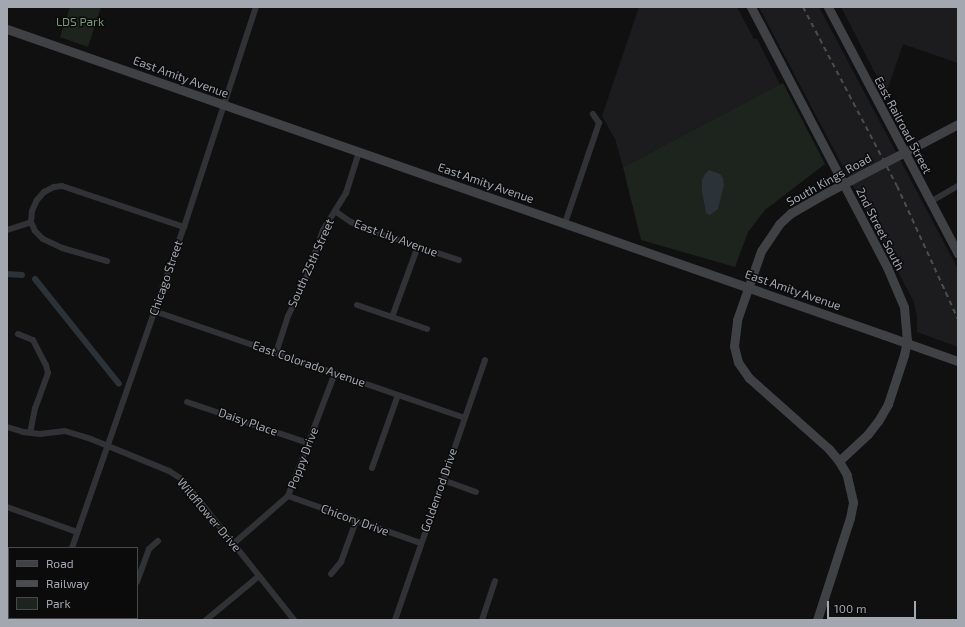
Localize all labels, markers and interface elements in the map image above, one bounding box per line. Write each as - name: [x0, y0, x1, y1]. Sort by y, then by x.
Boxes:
- park label: LDS Park: [56, 15, 104, 29]
- street label: East Amity Avenue: [131, 53, 231, 101]
- street label: East Railroad Street: [871, 74, 935, 176]
- street label: South Kings Road: [784, 151, 874, 209]
- street label: East Amity Avenue: [436, 160, 536, 206]
- street label: 2nd Street South: [853, 185, 907, 273]
- street label: East Lily Avenue: [352, 216, 440, 260]
- street label: South 25th Street: [285, 217, 337, 309]
- street label: Chicago Street: [146, 238, 186, 318]
- street label: East Amity Avenue: [743, 267, 843, 313]
- street label: East Colorado Avenue: [251, 338, 367, 390]
- street label: Daisy Place: [216, 405, 280, 439]
- street label: Poppy Drive: [285, 425, 321, 491]
- street label: Goldenrod Drive: [418, 446, 460, 534]
- street label: Wildflower Drive: [174, 475, 244, 555]
- street label: Chicory Drive: [319, 501, 391, 539]
- legend: [8, 547, 138, 619]
- text: Road: [46, 556, 74, 570]
- text: Railway: [46, 576, 89, 590]
- scale bar: [829, 593, 918, 619]
- text: Park: [46, 596, 71, 610]
- text: 100 m: [834, 601, 866, 615]

